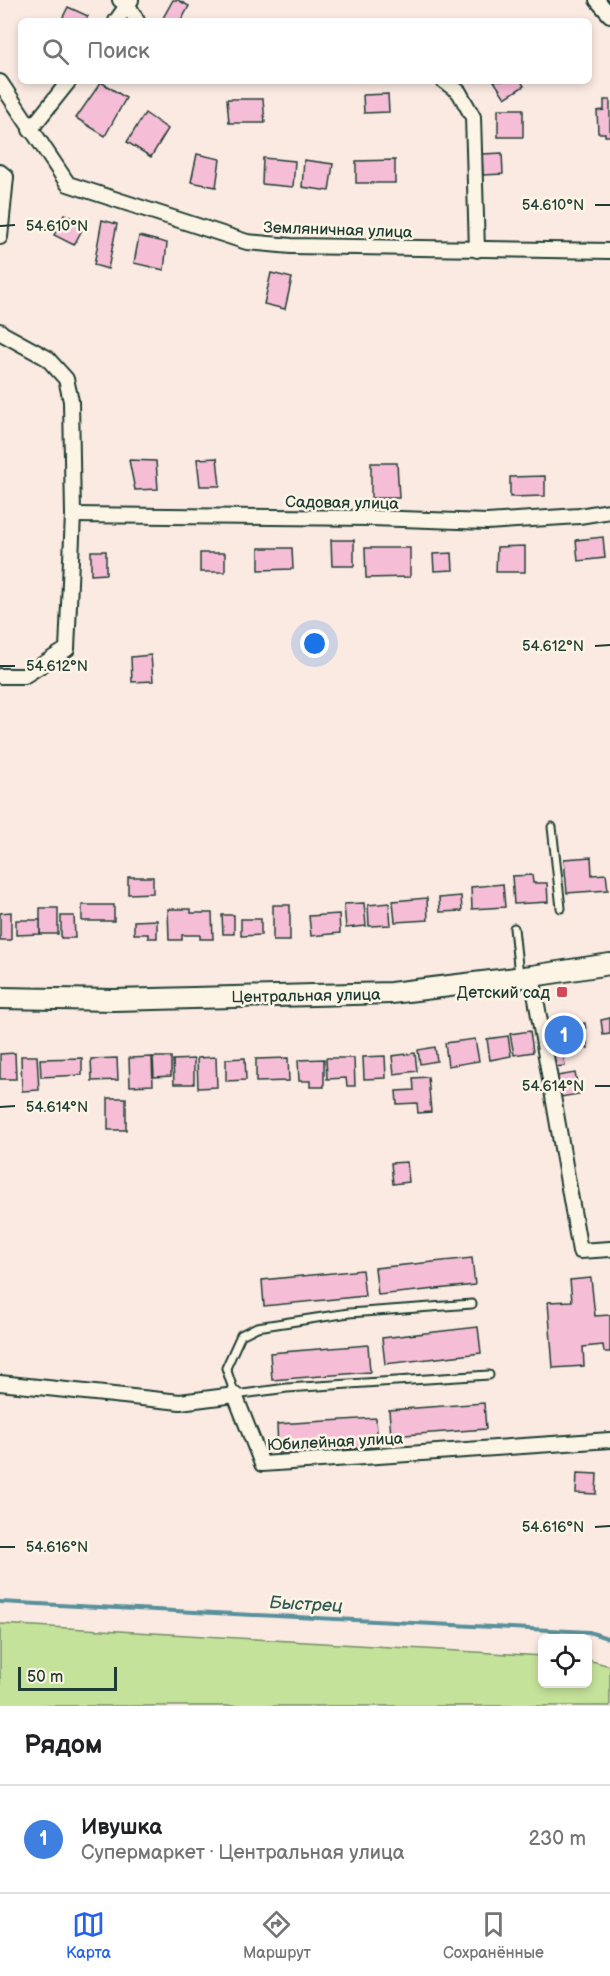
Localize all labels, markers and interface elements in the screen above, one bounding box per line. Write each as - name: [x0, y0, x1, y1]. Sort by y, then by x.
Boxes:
- search box: [18, 18, 592, 84]
- icon: search: [39, 35, 72, 68]
- text: Поиск: [87, 38, 150, 65]
- text: 54.610°N: [522, 196, 584, 215]
- text: 54.610°N: [26, 217, 88, 236]
- street label: Земляничная улица: [263, 218, 413, 243]
- street label: Садовая улица: [285, 493, 400, 514]
- your location: [300, 629, 329, 658]
- text: 54.612°N: [522, 637, 584, 656]
- text: 54.612°N: [26, 657, 88, 676]
- place label: Детский сад: [457, 984, 550, 1003]
- marker: Детский сад: [555, 985, 569, 999]
- street label: Центральная улица: [231, 986, 381, 1007]
- pin: 1: [544, 1012, 584, 1058]
- text: 54.614°N: [522, 1077, 584, 1096]
- text: 54.614°N: [26, 1098, 88, 1117]
- street label: Юбилейная улица: [266, 1429, 404, 1456]
- text: 54.616°N: [522, 1518, 584, 1537]
- text: 54.616°N: [26, 1538, 88, 1557]
- water label: Быстрец: [269, 1592, 344, 1617]
- map controls: [538, 1634, 592, 1688]
- button: locate: [538, 1634, 592, 1688]
- scale bar: [18, 1664, 117, 1692]
- text: 50 m: [27, 1668, 63, 1687]
- text: Рядом: [24, 1730, 102, 1761]
- text: Ивушка: [81, 1814, 162, 1841]
- text: 1: [39, 1827, 48, 1851]
- text: 230 m: [529, 1827, 586, 1851]
- text: Супермаркет · Центральная улица: [81, 1841, 405, 1865]
- tab: Карта: [66, 1908, 111, 1963]
- tab: Маршрут: [243, 1908, 311, 1963]
- tab: Сохранённые: [443, 1908, 544, 1963]

